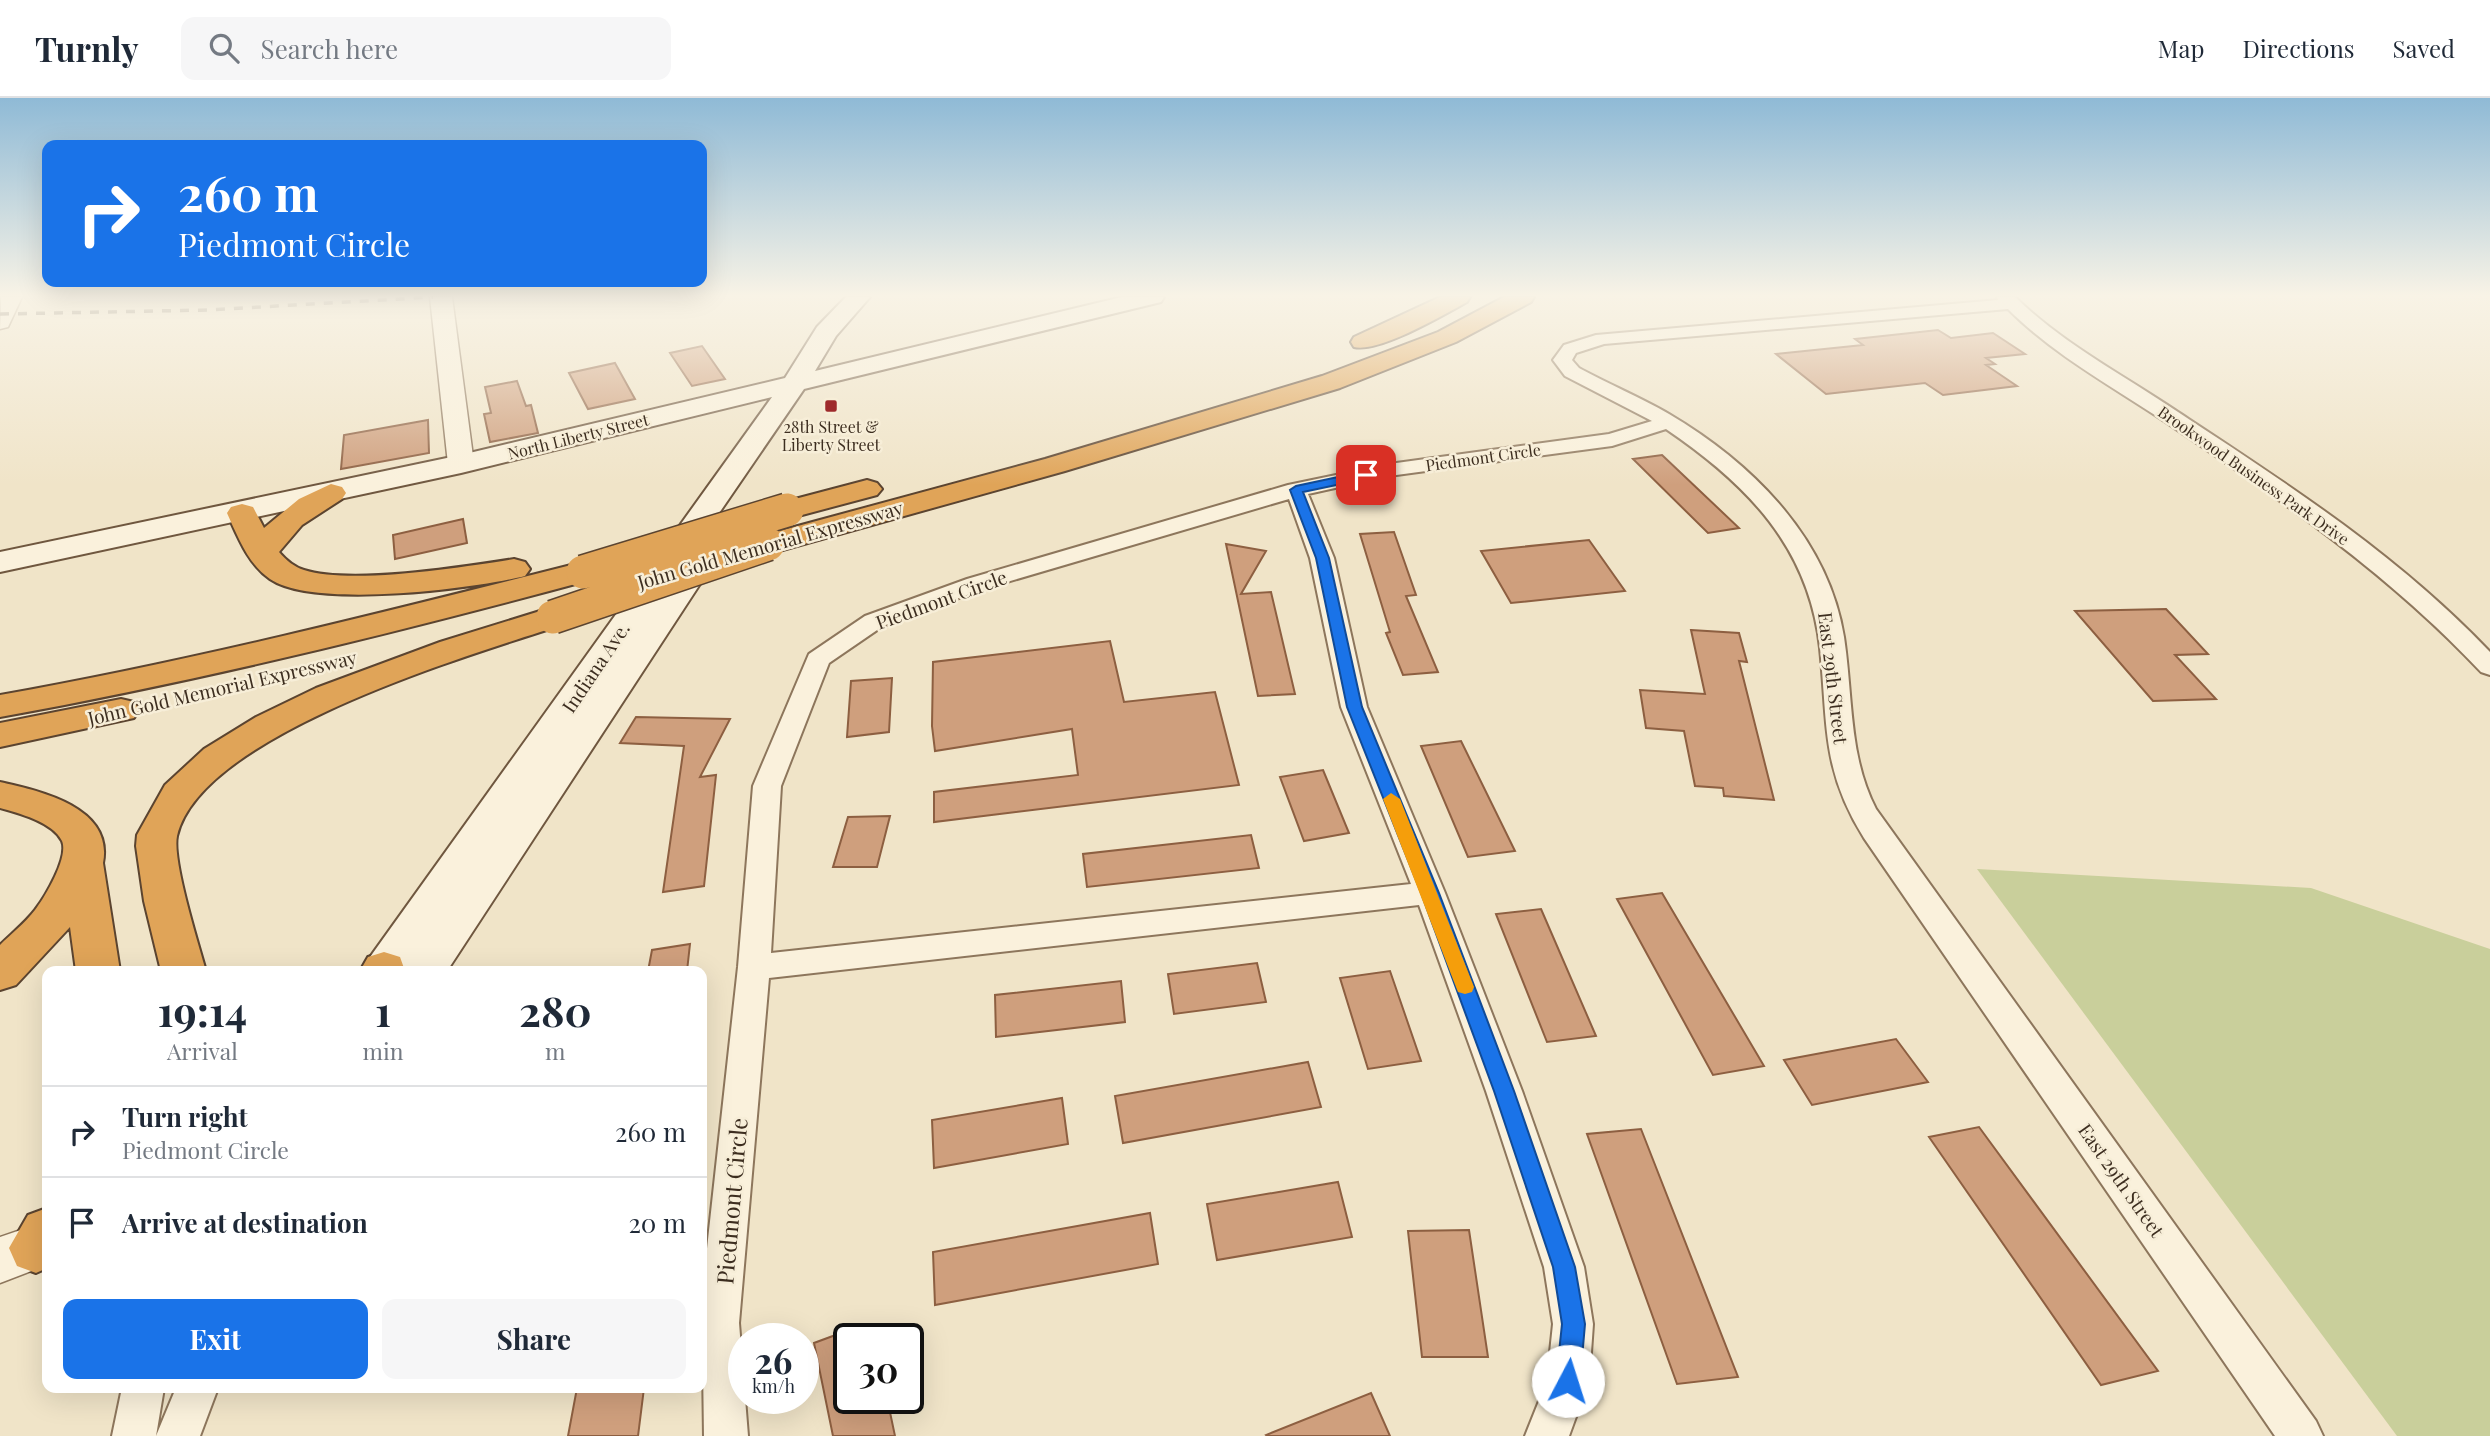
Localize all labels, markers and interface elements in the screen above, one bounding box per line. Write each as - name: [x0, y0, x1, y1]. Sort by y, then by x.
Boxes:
- search box: [181, 17, 671, 80]
- text: Turnly: [35, 26, 139, 70]
- icon: search: [205, 29, 243, 67]
- text: Search here: [261, 31, 398, 66]
- text: Map: [2158, 32, 2204, 64]
- text: Directions: [2242, 32, 2355, 64]
- text: Saved: [2393, 32, 2455, 64]
- text: 260 m: [178, 159, 318, 224]
- icon: right: [63, 168, 154, 259]
- text: Piedmont Circle: [178, 222, 410, 265]
- marker: 28th Street & Liberty Street: [823, 398, 839, 414]
- street label: Brookwood Business Park Drive: [2154, 401, 2354, 549]
- street label: North Liberty Street: [505, 408, 651, 464]
- place label: 28th Street & Liberty Street: [782, 416, 881, 455]
- street label: Piedmont Circle: [1424, 439, 1542, 475]
- pin: [1336, 445, 1396, 505]
- icon: arrive: [1347, 456, 1385, 494]
- street label: John Gold Memorial Expressway: [633, 493, 906, 595]
- street label: Piedmont Circle: [872, 563, 1010, 635]
- street label: East 29th Street: [1813, 610, 1855, 746]
- street label: Indiana Ave.: [555, 617, 635, 717]
- street label: John Gold Memorial Expressway: [84, 643, 359, 731]
- text: 19:14: [157, 982, 247, 1038]
- text: 1: [375, 982, 391, 1038]
- text: 280: [519, 982, 592, 1038]
- text: Arrival: [167, 1035, 238, 1066]
- text: min: [363, 1035, 404, 1066]
- text: m: [545, 1035, 565, 1066]
- text: Turn right: [122, 1099, 248, 1134]
- icon: right: [63, 1113, 101, 1151]
- text: 260 m: [615, 1114, 686, 1149]
- street label: Piedmont Circle: [708, 1116, 754, 1286]
- street label: East 29th Street: [2073, 1118, 2171, 1242]
- text: Piedmont Circle: [122, 1134, 289, 1165]
- icon: arrive: [63, 1204, 101, 1242]
- text: Arrive at destination: [122, 1205, 368, 1240]
- text: 20 m: [628, 1205, 686, 1240]
- button: Exit: [63, 1299, 368, 1379]
- button: Share: [382, 1299, 686, 1379]
- speed limit sign: 30: [833, 1323, 924, 1414]
- text: 26: [755, 1336, 792, 1383]
- position arrow: [1531, 1344, 1605, 1418]
- text: km/h: [752, 1374, 795, 1398]

